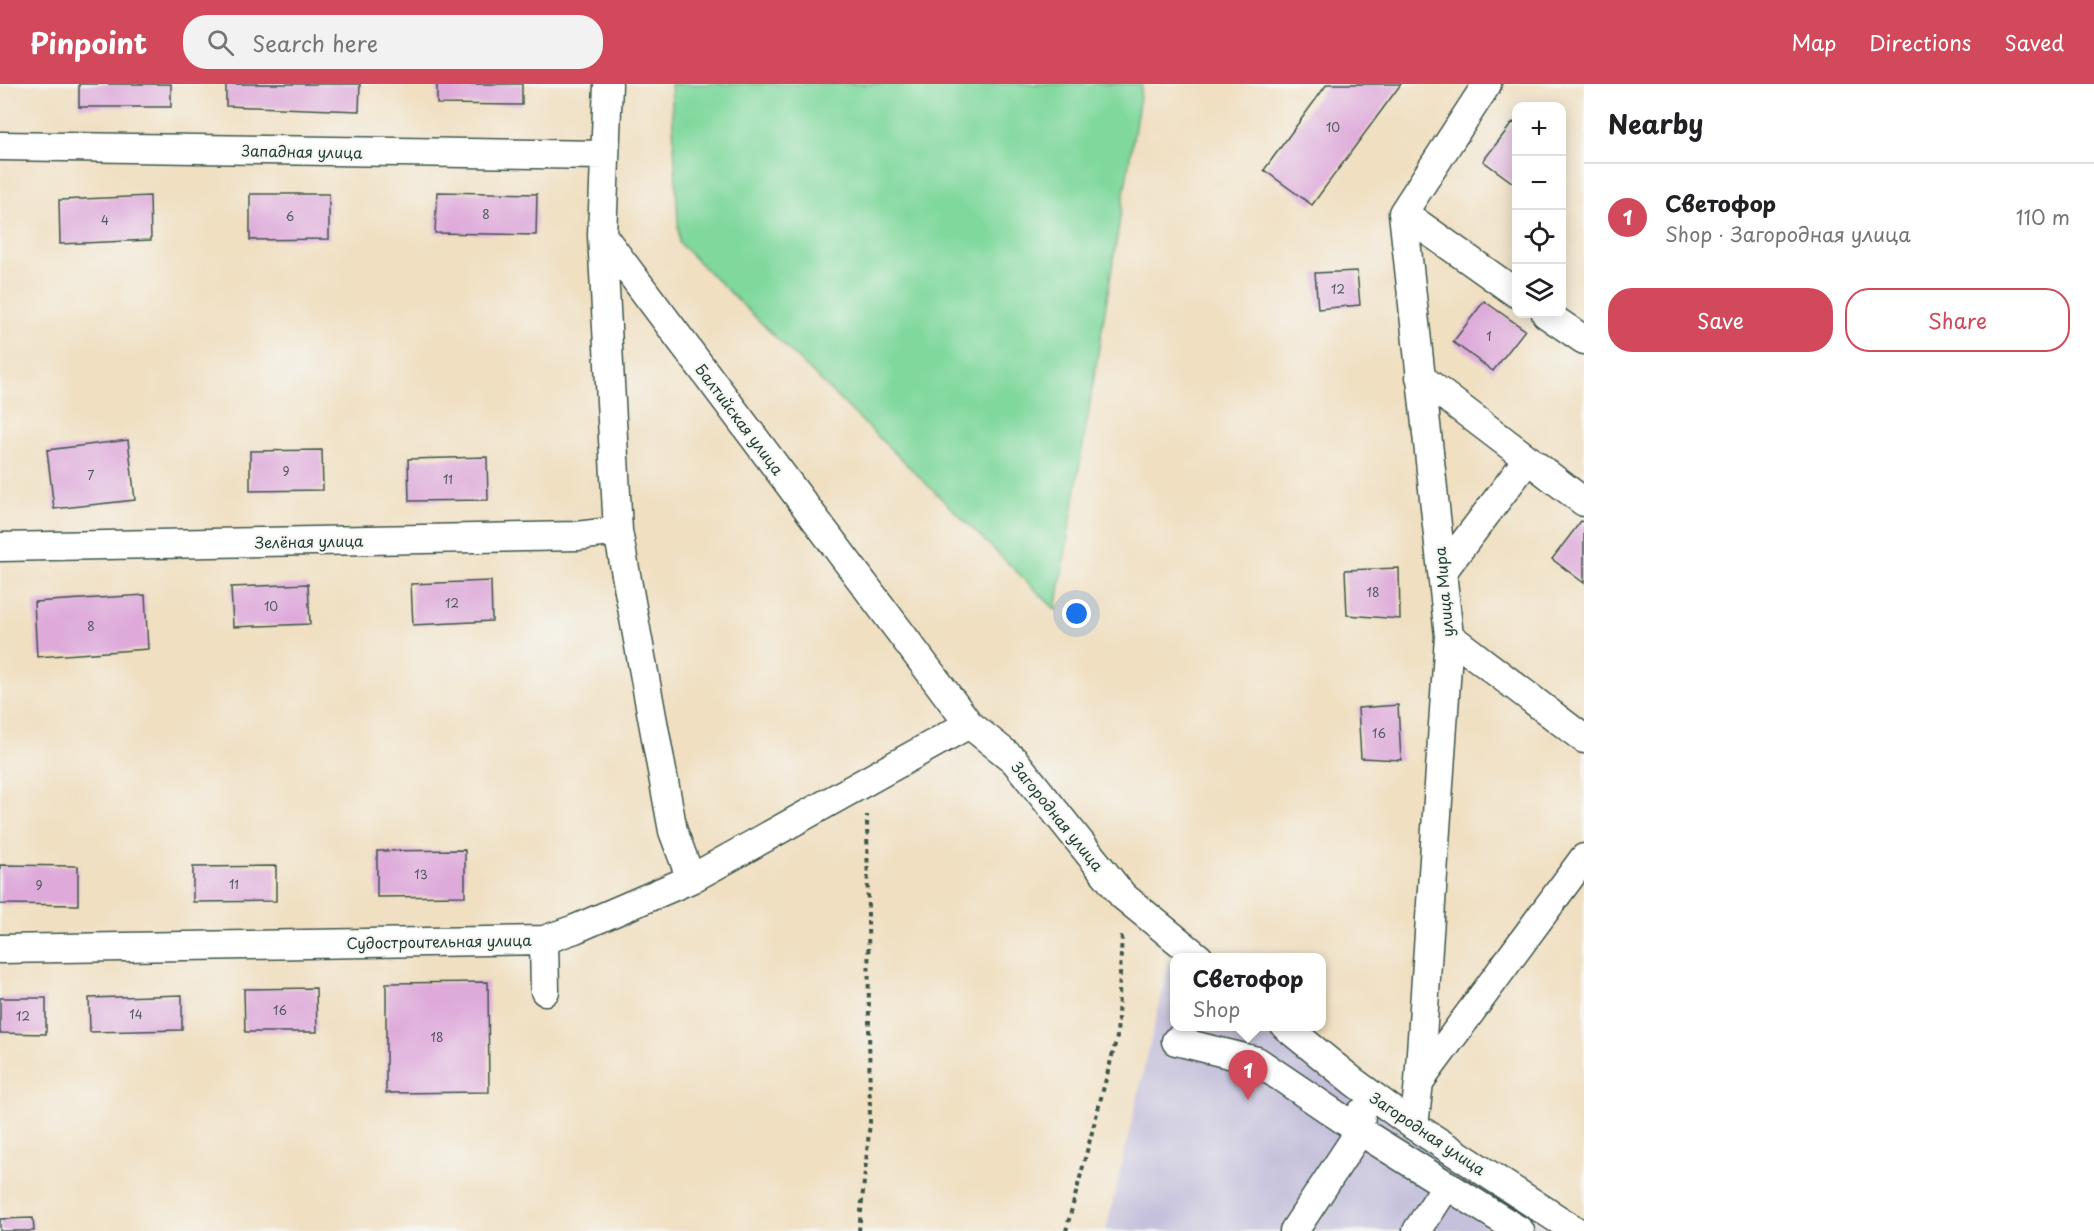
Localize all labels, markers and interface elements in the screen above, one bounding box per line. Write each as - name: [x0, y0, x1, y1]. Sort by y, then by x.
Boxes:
- search box: [183, 15, 603, 69]
- text: Pinpoint: [30, 21, 147, 64]
- icon: search: [204, 26, 237, 59]
- text: Search here: [252, 26, 378, 59]
- text: Map: [1791, 26, 1836, 58]
- text: Directions: [1869, 26, 1971, 58]
- text: Saved: [2004, 26, 2064, 58]
- map controls: [1512, 102, 1566, 318]
- button: +: [1512, 102, 1566, 156]
- text: Nearby: [1608, 104, 1703, 143]
- house number: 10: [1326, 118, 1340, 136]
- street label: Западная улица: [241, 138, 363, 164]
- button: −: [1512, 156, 1566, 210]
- text: Светофор: [1665, 186, 1776, 219]
- text: 1: [1623, 202, 1632, 232]
- text: 110 m: [2016, 202, 2070, 232]
- house number: 8: [482, 205, 490, 223]
- house number: 6: [286, 207, 294, 225]
- button: locate: [1512, 210, 1566, 264]
- house number: 4: [101, 211, 109, 229]
- text: Shop · Загородная улица: [1665, 219, 1911, 249]
- button: layers: [1512, 264, 1566, 318]
- house number: 12: [1331, 280, 1345, 298]
- button: Save: [1608, 288, 1833, 352]
- button: Share: [1845, 288, 2070, 352]
- house number: 1: [1486, 327, 1492, 345]
- street label: Балтийская улица: [690, 359, 790, 480]
- house number: 9: [282, 462, 290, 480]
- house number: 7: [88, 466, 95, 484]
- house number: 11: [443, 470, 453, 488]
- street label: Зелёная улица: [254, 529, 364, 553]
- street label: улица Мира: [1428, 545, 1458, 638]
- house number: 18: [1367, 583, 1379, 601]
- house number: 12: [445, 594, 459, 612]
- house number: 10: [264, 597, 278, 615]
- your location: [1062, 599, 1091, 628]
- house number: 8: [87, 617, 95, 635]
- house number: 16: [1372, 724, 1386, 742]
- street label: Загородная улица: [1007, 756, 1110, 876]
- house number: 13: [414, 865, 428, 883]
- house number: 11: [229, 875, 239, 893]
- house number: 9: [35, 876, 43, 894]
- street label: Судостроительная улица: [346, 928, 532, 954]
- popup: [1170, 953, 1326, 1031]
- text: Светофор: [1192, 961, 1304, 994]
- text: Shop: [1192, 994, 1240, 1024]
- house number: 16: [273, 1001, 287, 1019]
- house number: 14: [129, 1005, 143, 1023]
- house number: 12: [16, 1007, 30, 1025]
- house number: 18: [431, 1028, 443, 1046]
- pin: 1: [1228, 1050, 1268, 1100]
- street label: Загородная улица: [1366, 1086, 1491, 1181]

